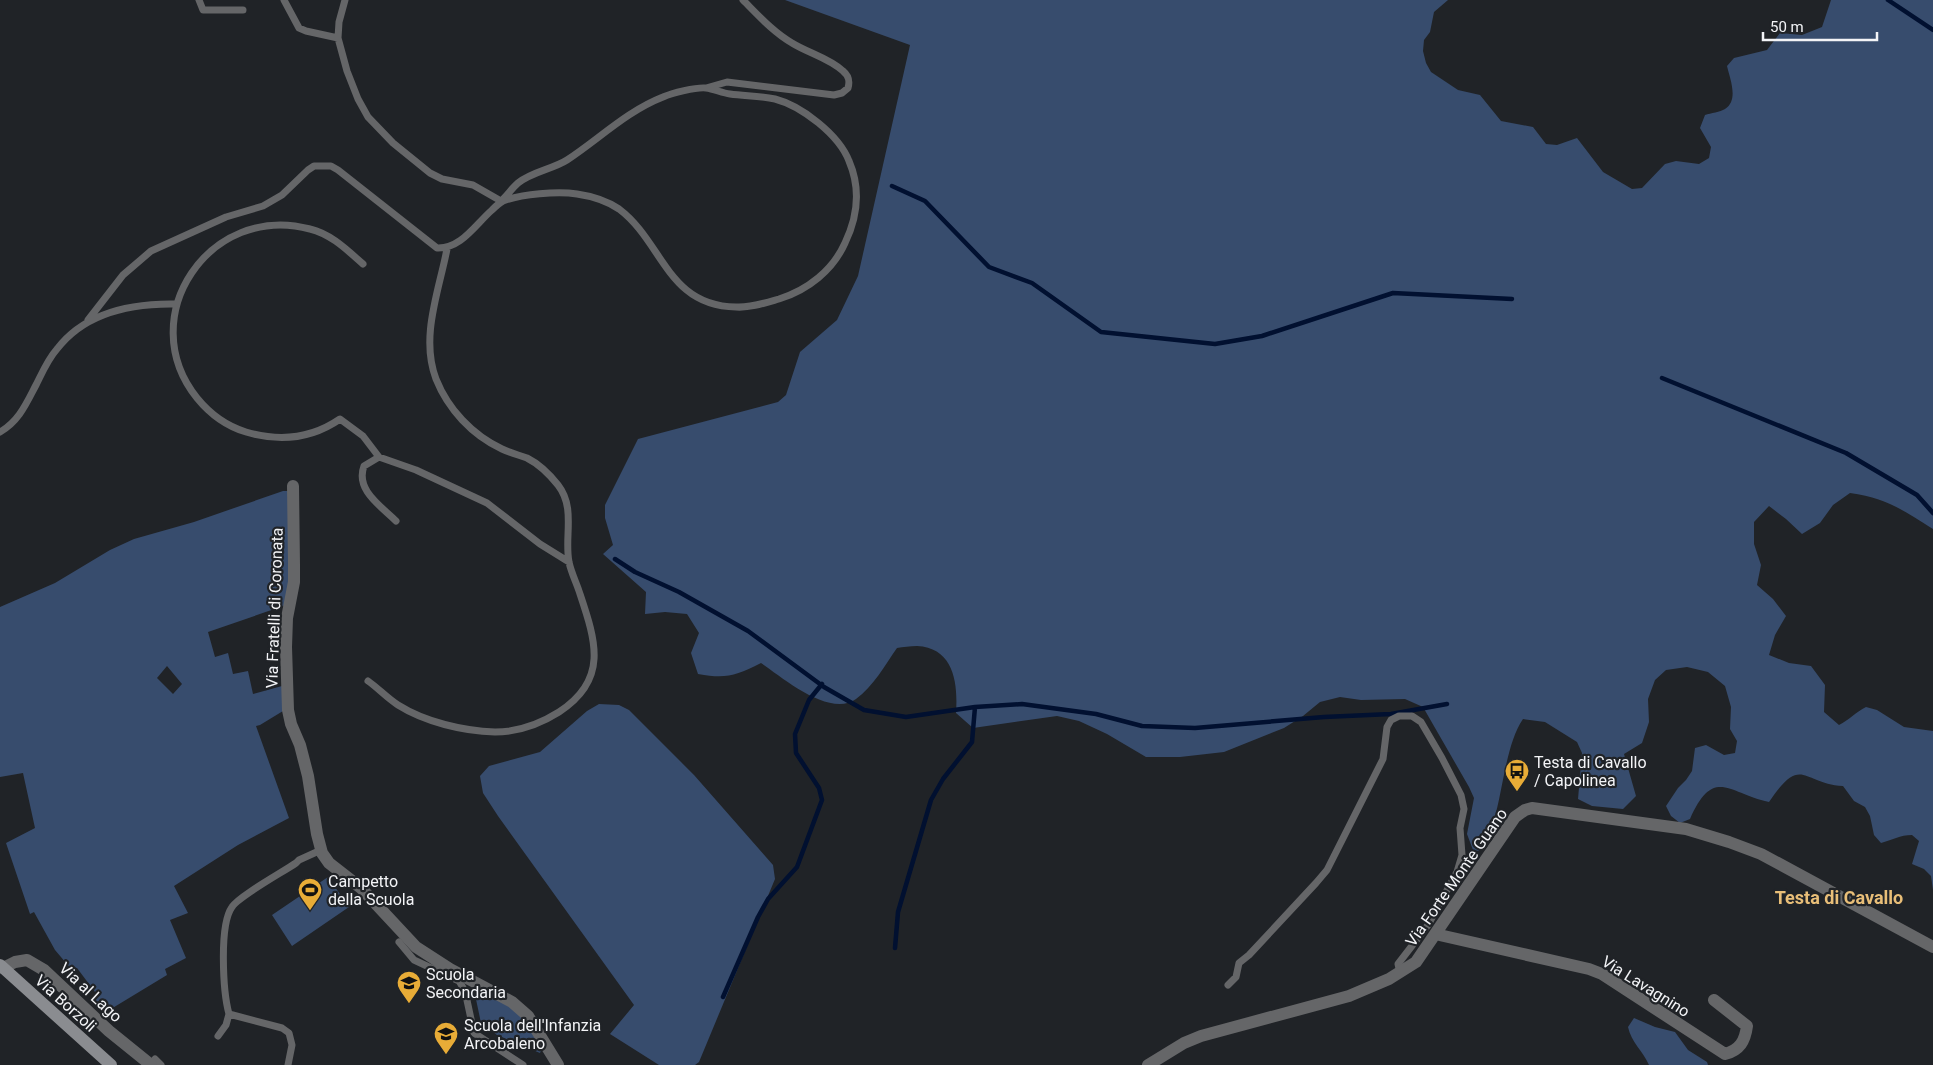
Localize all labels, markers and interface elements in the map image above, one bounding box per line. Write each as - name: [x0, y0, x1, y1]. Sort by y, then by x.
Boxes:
- scale bar: [1763, 10, 1877, 42]
- text: 50 m: [1770, 18, 1804, 36]
- street label: Via Fratelli di Coronata: [262, 527, 287, 689]
- place label: Testa di Cavallo / Capolinea: [1534, 753, 1647, 790]
- bus stop icon: Testa di Cavallo / Capolinea: [1504, 758, 1530, 792]
- street label: Via Forte Monte Guano: [1402, 805, 1511, 950]
- place label: Campetto della Scuola: [328, 872, 414, 909]
- sports icon: Campetto della Scuola: [297, 877, 323, 911]
- district label: Testa di Cavallo: [1775, 887, 1903, 908]
- street label: Via Lavagnino: [1598, 952, 1693, 1021]
- street label: Via al Lago: [55, 959, 126, 1026]
- place label: Scuola Secondaria: [426, 965, 506, 1002]
- school or university icon: Scuola Secondaria: [396, 970, 422, 1004]
- street label: Via Borzoli: [31, 971, 100, 1036]
- place label: Scuola dell'Infanzia Arcobaleno: [464, 1016, 601, 1053]
- school or university icon: Scuola dell'Infanzia Arcobaleno: [433, 1021, 459, 1055]

